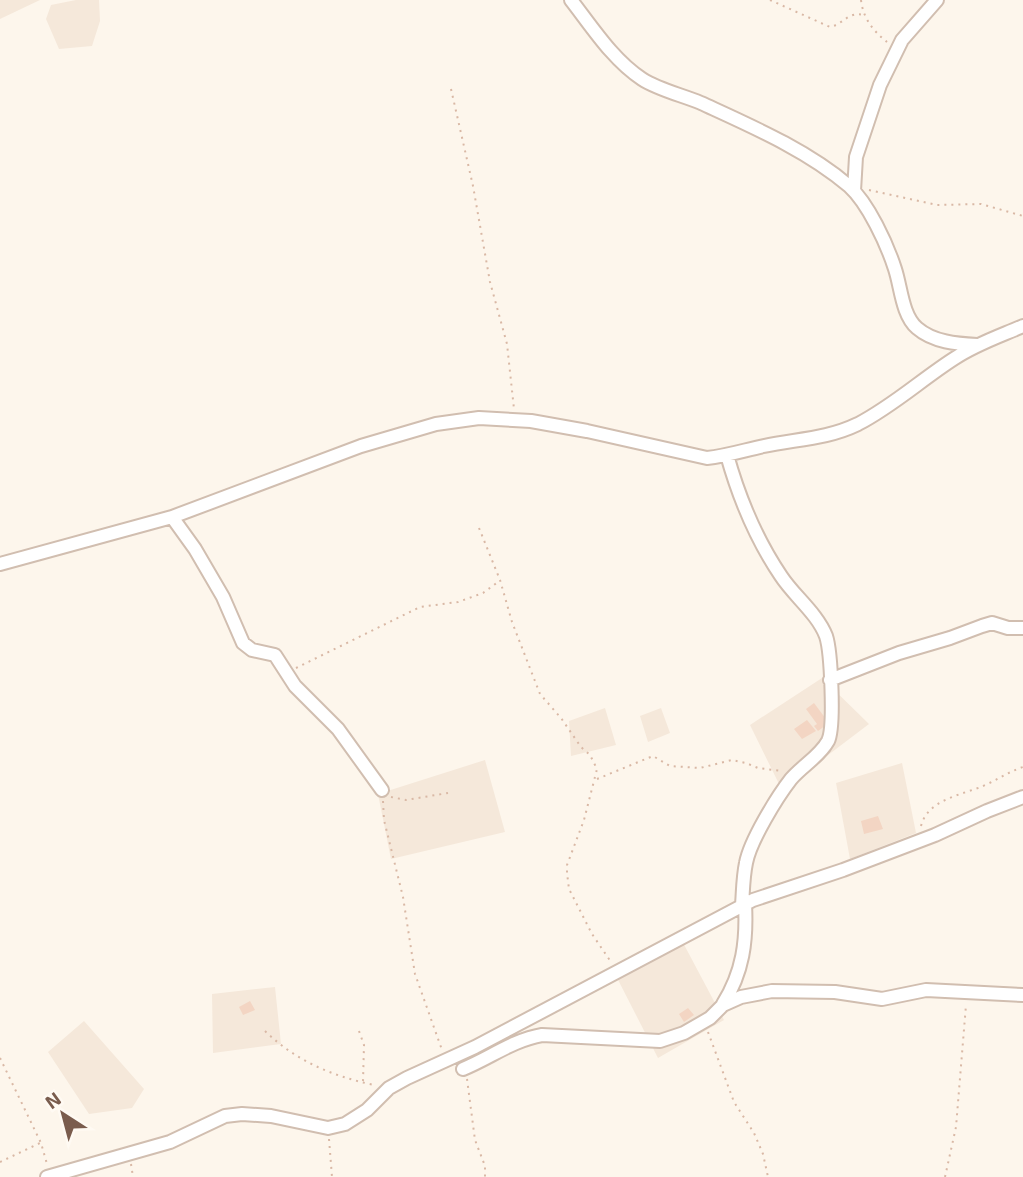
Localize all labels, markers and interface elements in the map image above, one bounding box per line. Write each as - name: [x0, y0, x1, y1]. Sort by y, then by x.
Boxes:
- north arrow: [28, 1079, 98, 1149]
- text: N: [40, 1087, 65, 1113]

